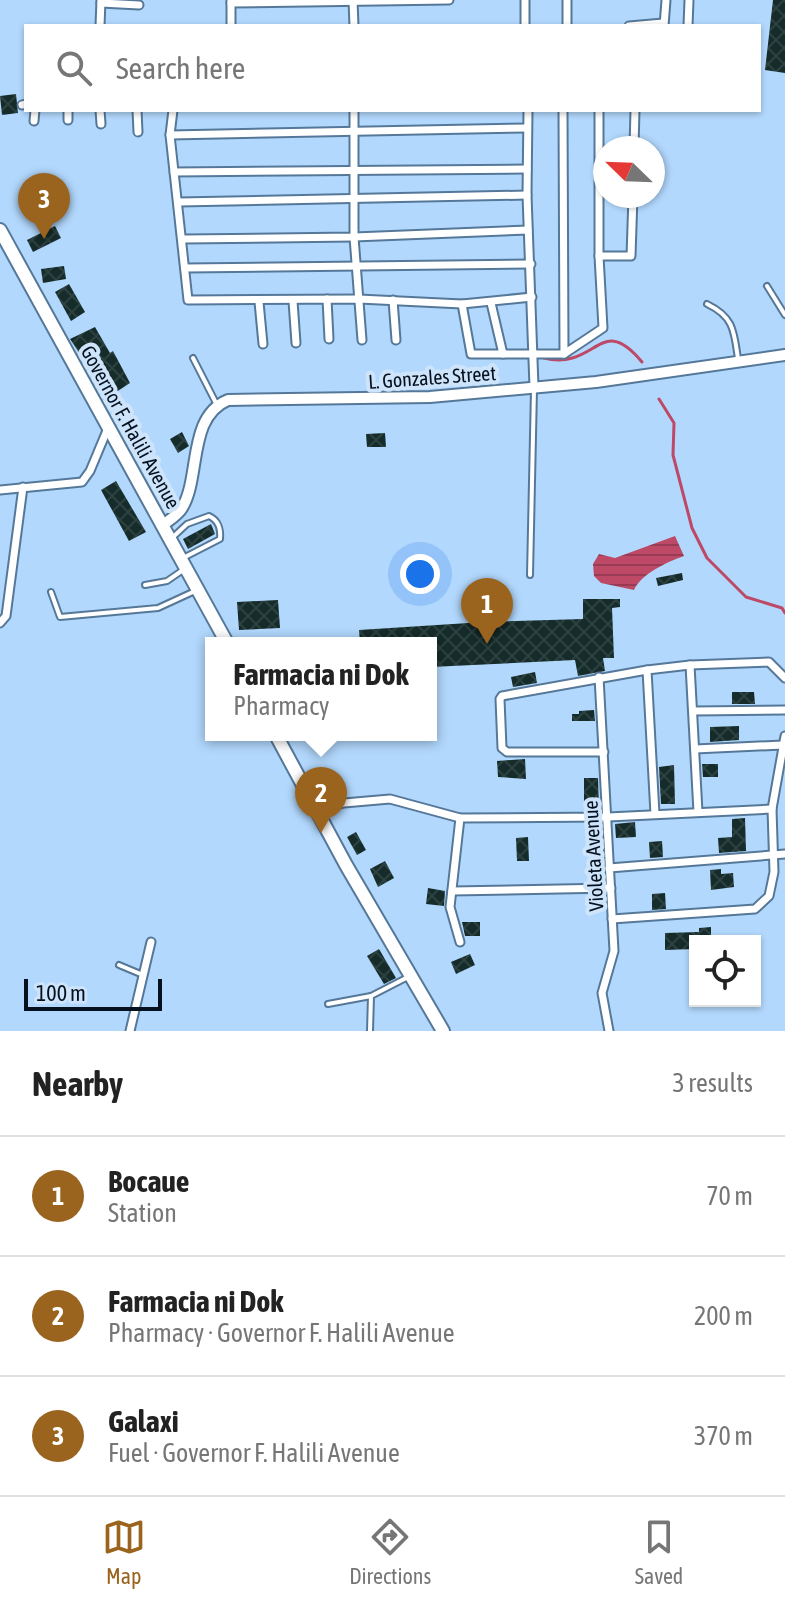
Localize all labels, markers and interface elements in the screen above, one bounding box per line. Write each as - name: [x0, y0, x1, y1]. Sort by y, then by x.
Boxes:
- search box: [24, 24, 761, 112]
- icon: search: [52, 46, 96, 90]
- text: Search here: [116, 51, 245, 85]
- north arrow: [593, 136, 665, 208]
- pin: 3: [18, 173, 70, 239]
- street label: Governor F. Halili Avenue: [77, 342, 185, 512]
- street label: L. Gonzales Street: [367, 361, 497, 393]
- your location: [400, 554, 440, 594]
- pin: 1: [461, 578, 513, 644]
- popup: [205, 637, 437, 741]
- text: Farmacia ni Dok: [233, 657, 409, 691]
- text: Pharmacy: [233, 691, 329, 721]
- pin: 2: [295, 767, 347, 833]
- street label: Violeta Avenue: [579, 800, 607, 912]
- map controls: [689, 935, 761, 1007]
- button: locate: [689, 935, 761, 1007]
- scale bar: [24, 975, 162, 1011]
- text: 100 m: [36, 980, 86, 1006]
- text: Nearby: [32, 1064, 123, 1103]
- text: 3 results: [672, 1068, 753, 1098]
- text: Bocaue: [108, 1164, 189, 1198]
- text: 1: [52, 1181, 64, 1211]
- text: 70 m: [706, 1181, 753, 1211]
- text: Station: [108, 1198, 177, 1228]
- text: Farmacia ni Dok: [108, 1284, 284, 1318]
- text: 2: [52, 1301, 64, 1331]
- text: 200 m: [694, 1301, 753, 1331]
- text: Pharmacy · Governor F. Halili Avenue: [108, 1318, 455, 1348]
- text: Galaxi: [108, 1404, 179, 1438]
- text: 3: [52, 1421, 64, 1451]
- text: 370 m: [694, 1421, 753, 1451]
- text: Fuel · Governor F. Halili Avenue: [108, 1438, 400, 1468]
- tab: Map: [102, 1515, 146, 1589]
- tab: Directions: [349, 1515, 431, 1589]
- tab: Saved: [635, 1515, 683, 1589]

